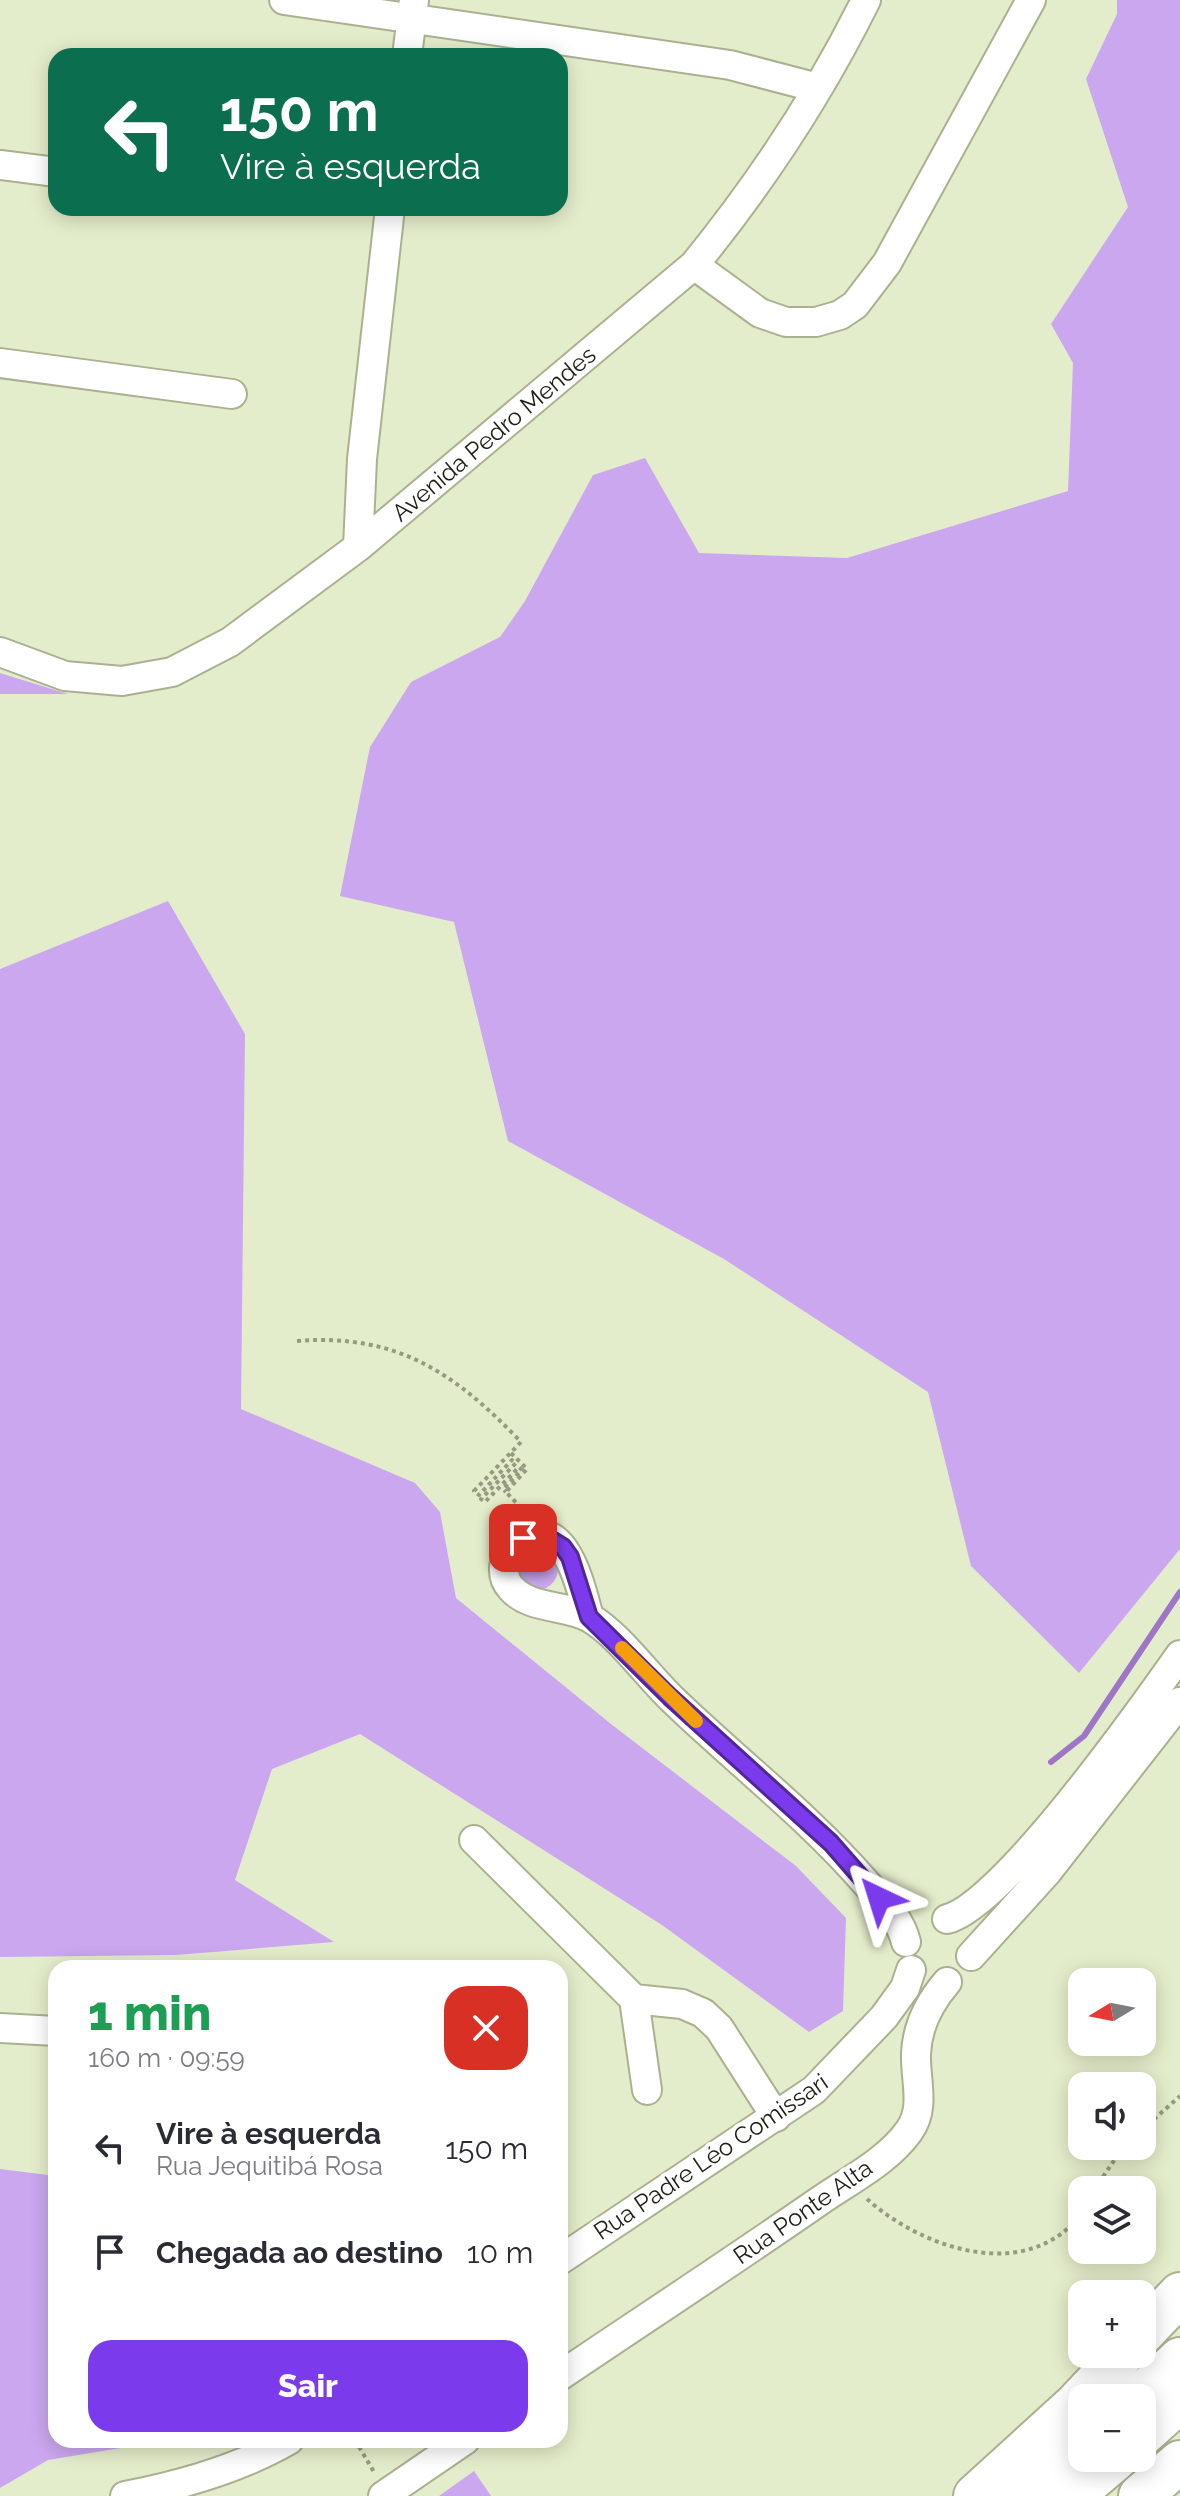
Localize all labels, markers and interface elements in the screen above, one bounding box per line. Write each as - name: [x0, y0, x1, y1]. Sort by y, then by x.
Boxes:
- text: 150 m: [220, 78, 379, 144]
- icon: left: [88, 80, 192, 184]
- text: Vire à esquerda: [220, 145, 481, 187]
- street label: Avenida Pedro Mendes: [386, 340, 601, 527]
- pin: [489, 1504, 557, 1572]
- icon: arrive: [501, 1516, 545, 1560]
- position arrow: [837, 1856, 921, 1940]
- north arrow: [1068, 1968, 1156, 2056]
- map controls: [1068, 1968, 1156, 2472]
- text: 1 min: [88, 1985, 211, 2041]
- button: close: [444, 1986, 528, 2070]
- text: 160 m · 09:59: [88, 2043, 245, 2073]
- street label: Rua Padre Léo Comissari: [588, 2067, 833, 2246]
- button: sound: [1068, 2072, 1156, 2160]
- text: Vire à esquerda: [156, 2116, 381, 2151]
- icon: left: [88, 2126, 132, 2170]
- text: 150 m: [445, 2131, 528, 2166]
- text: Rua Jequitibá Rosa: [156, 2151, 383, 2181]
- street label: Rua Ponte Alta: [728, 2153, 878, 2270]
- button: layers: [1068, 2176, 1156, 2264]
- icon: arrive: [88, 2230, 132, 2274]
- text: Chegada ao destino: [156, 2235, 443, 2270]
- text: 10 m: [467, 2235, 533, 2270]
- button: +: [1068, 2280, 1156, 2368]
- button: Sair: [88, 2340, 528, 2432]
- button: −: [1068, 2384, 1156, 2472]

